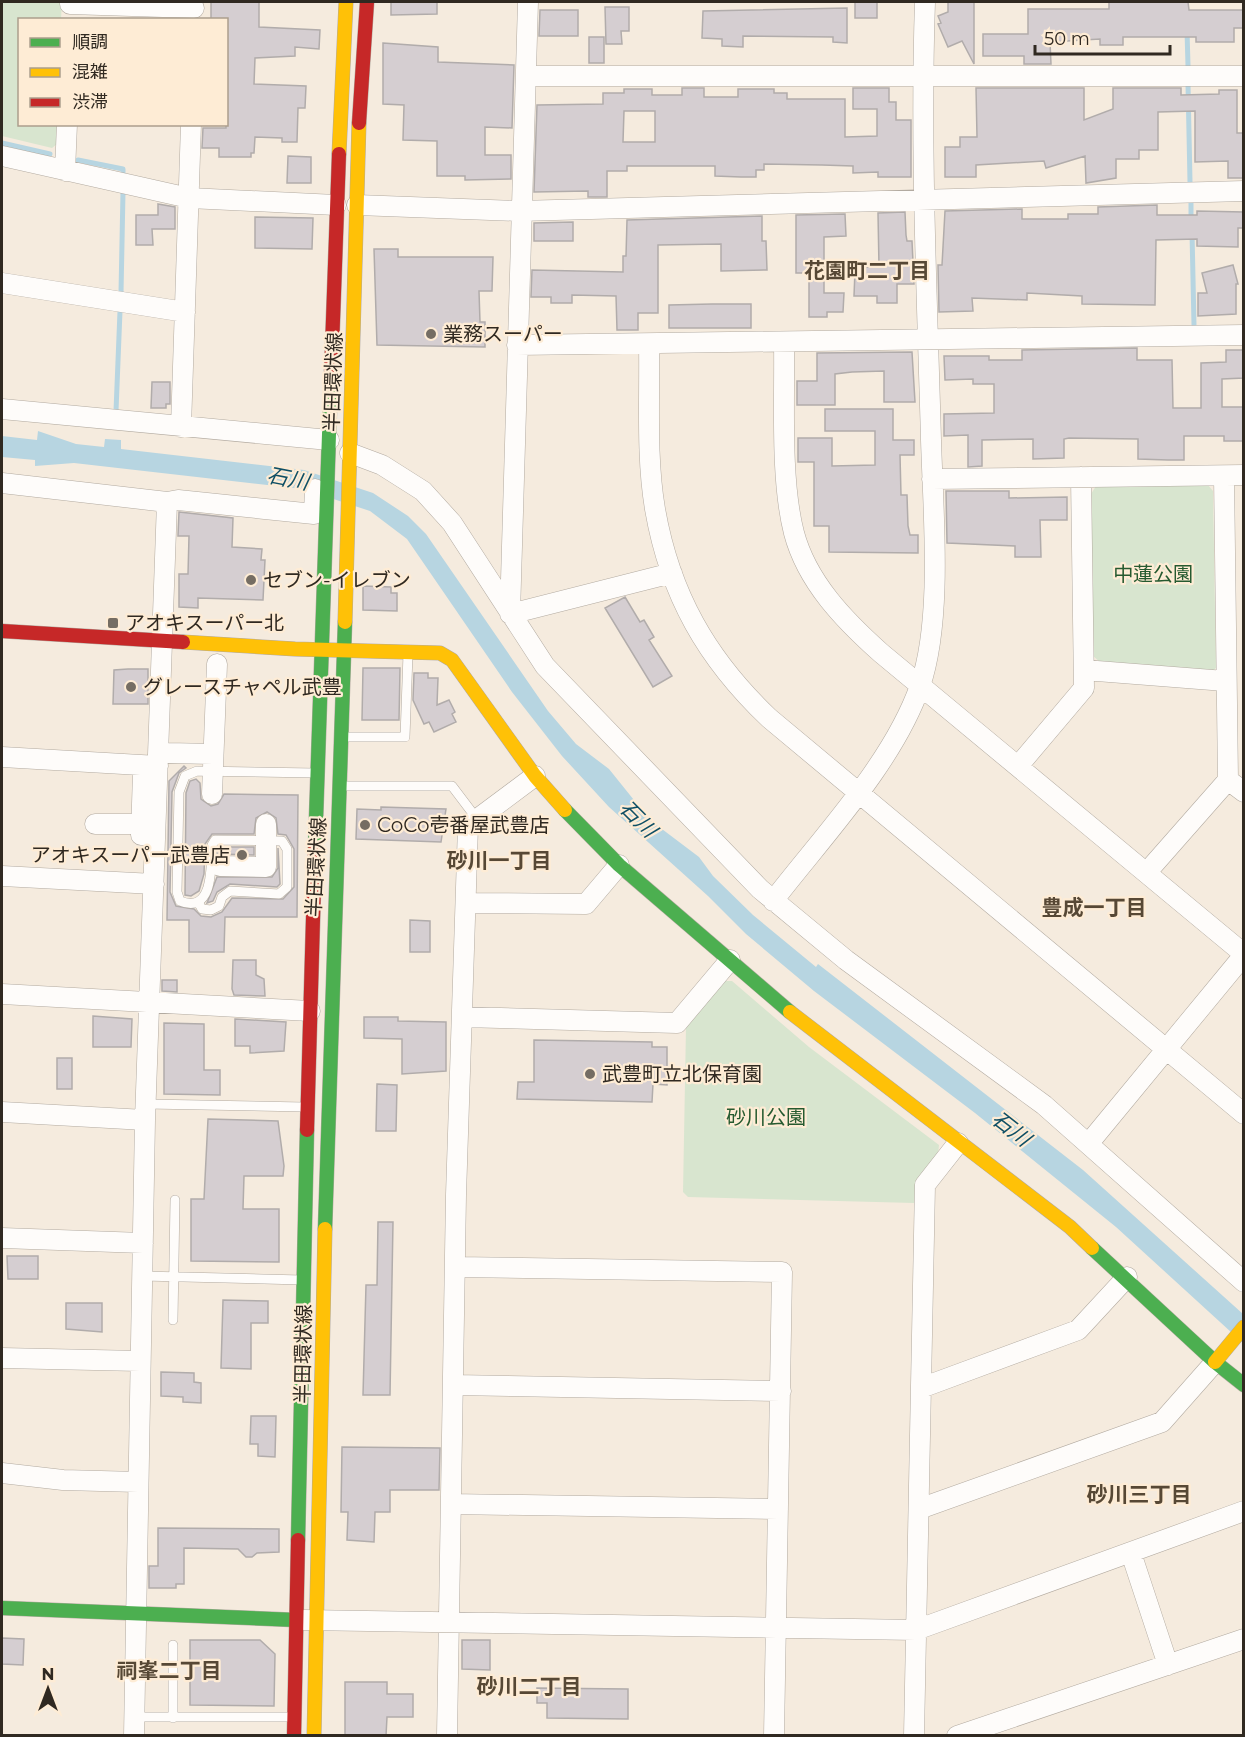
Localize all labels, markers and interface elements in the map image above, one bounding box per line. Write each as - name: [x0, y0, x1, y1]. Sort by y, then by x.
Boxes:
- legend: [18, 18, 228, 126]
- scale bar: [1035, 18, 1170, 56]
- text: 50 m: [1044, 28, 1090, 50]
- text: 順調: [72, 31, 108, 53]
- text: 混雑: [72, 61, 108, 83]
- text: 渋滞: [72, 91, 108, 113]
- district label: 花園町二丁目: [804, 258, 930, 283]
- place label: 業務スーパー: [443, 322, 563, 346]
- marker: 業務スーパー: [424, 327, 438, 341]
- street label: 半田環状線: [319, 332, 347, 432]
- water label: 石川: [265, 462, 313, 495]
- park label: 中蓮公園: [1113, 562, 1193, 586]
- place label: セブン-イレブン: [263, 568, 411, 592]
- marker: セブン-イレブン: [244, 573, 258, 587]
- place label: アオキスーパー北: [125, 611, 284, 635]
- marker: アオキスーパー北: [106, 616, 120, 630]
- place label: グレースチャペル武豊: [143, 675, 342, 699]
- marker: グレースチャペル武豊: [124, 680, 138, 694]
- water label: 石川: [615, 795, 663, 844]
- place label: CoCo壱番屋武豊店: [377, 813, 550, 837]
- street label: 半田環状線: [301, 816, 331, 918]
- marker: CoCo壱番屋武豊店: [358, 818, 372, 832]
- place label: アオキスーパー武豊店: [31, 843, 230, 867]
- marker: アオキスーパー武豊店: [235, 848, 249, 862]
- district label: 砂川一丁目: [447, 848, 552, 873]
- district label: 豊成一丁目: [1042, 895, 1147, 920]
- place label: 武豊町立北保育園: [602, 1062, 762, 1086]
- marker: 武豊町立北保育園: [583, 1067, 597, 1081]
- park label: 砂川公園: [726, 1105, 806, 1129]
- water label: 石川: [987, 1106, 1037, 1153]
- street label: 半田環状線: [290, 1304, 316, 1404]
- district label: 砂川三丁目: [1087, 1482, 1192, 1507]
- district label: 祠峯二丁目: [117, 1658, 222, 1683]
- north arrow: [18, 1659, 78, 1719]
- text: N: [42, 1665, 54, 1684]
- district label: 砂川二丁目: [477, 1674, 582, 1699]

